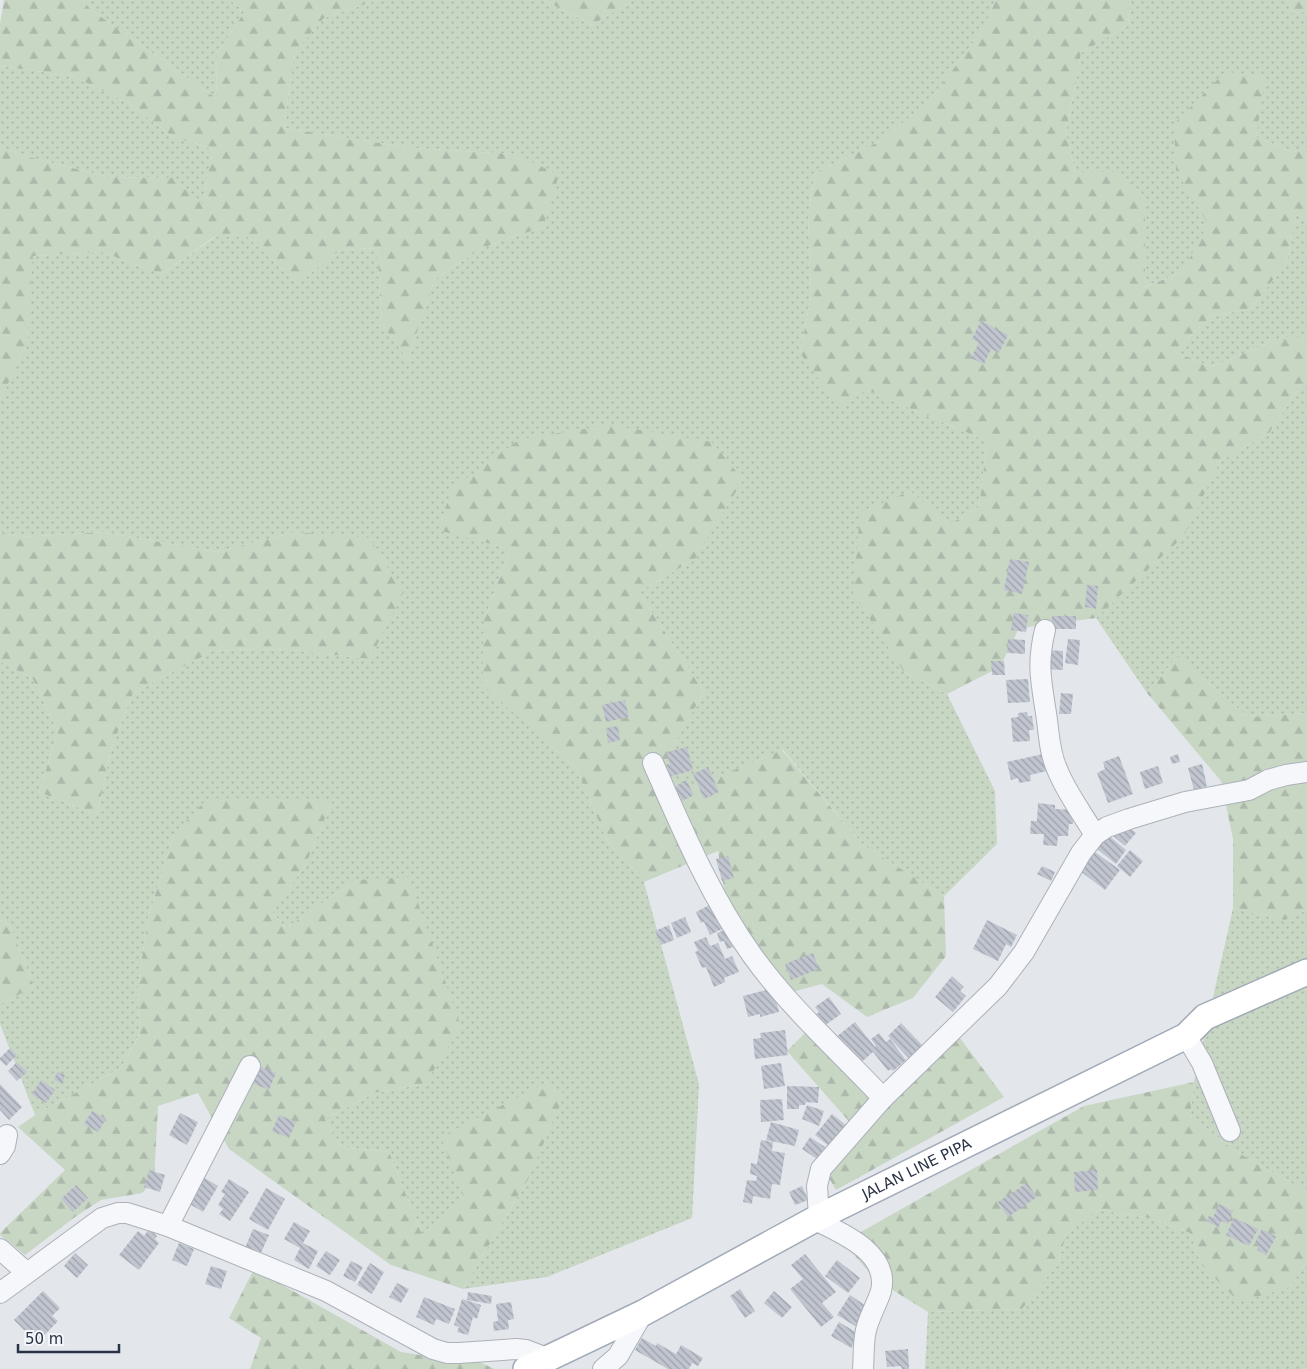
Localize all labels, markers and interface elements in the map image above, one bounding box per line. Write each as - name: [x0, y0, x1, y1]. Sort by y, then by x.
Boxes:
- street label: JALAN LINE PIPA: [858, 1134, 975, 1204]
- scale bar: [18, 1322, 119, 1354]
- text: 50 m: [25, 1330, 63, 1348]

